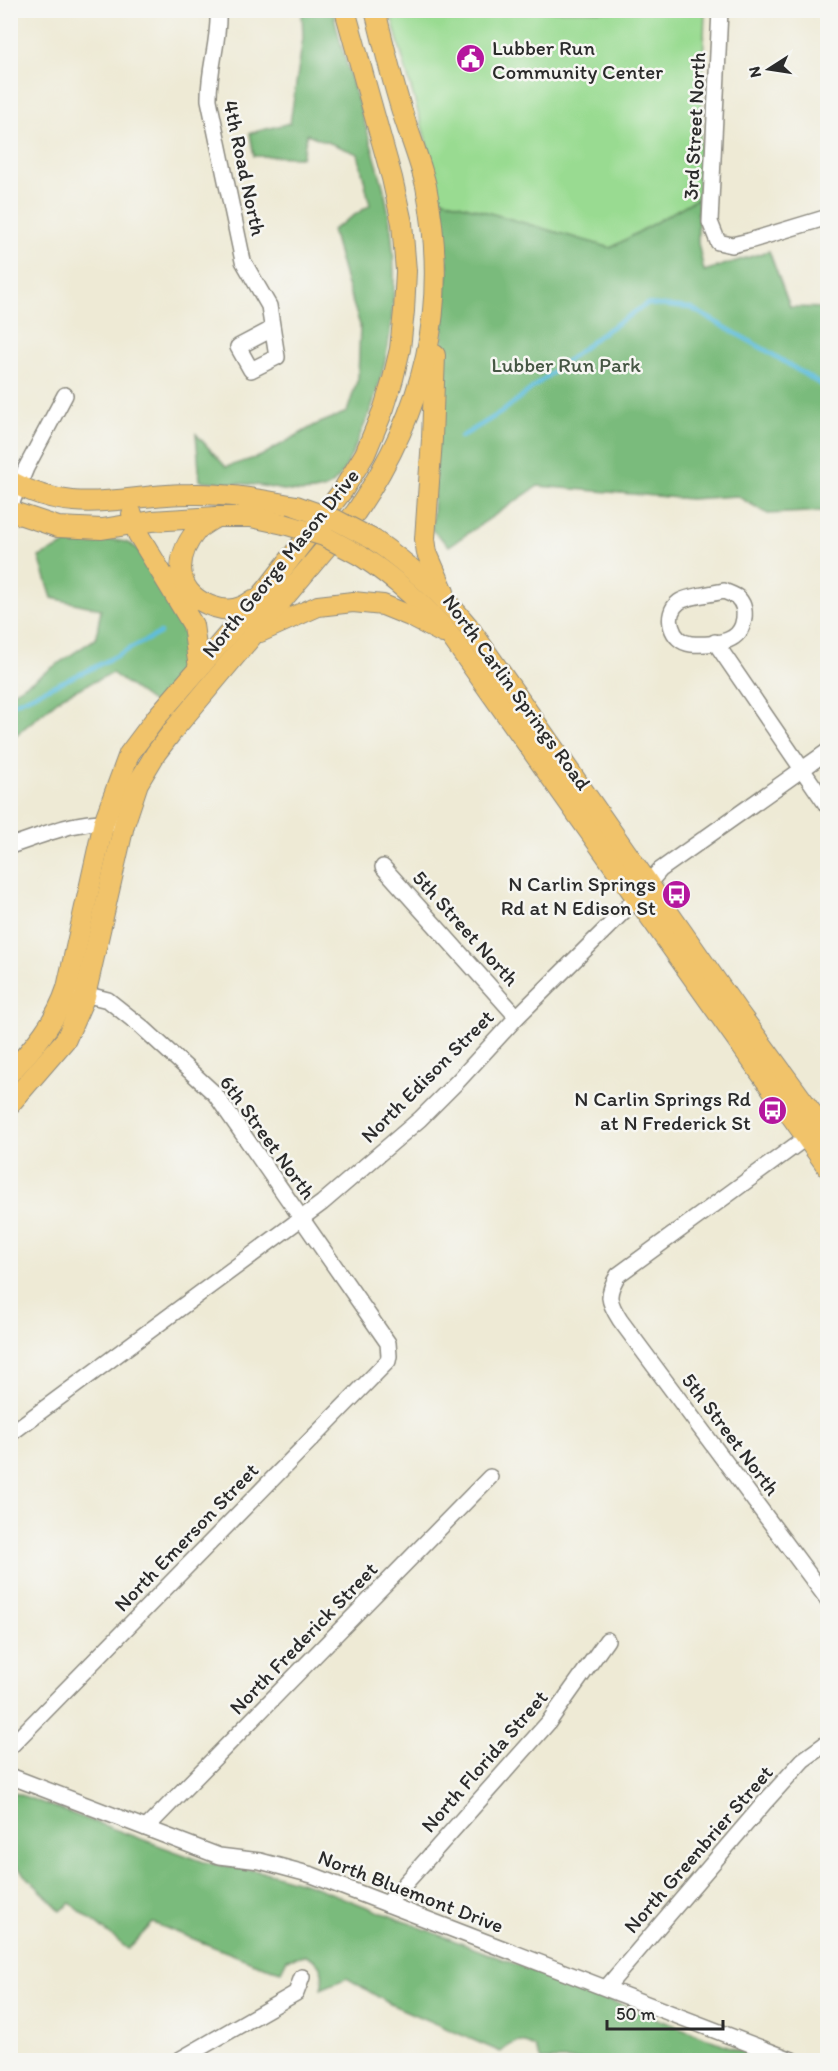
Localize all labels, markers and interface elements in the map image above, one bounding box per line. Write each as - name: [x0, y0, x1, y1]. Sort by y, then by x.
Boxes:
- place label: Lubber Run Community Center: [492, 35, 663, 84]
- north arrow: [739, 39, 799, 99]
- public building icon: Lubber Run Community Center: [455, 43, 487, 75]
- street label: 3rd Street North: [678, 51, 710, 201]
- text: N: [744, 65, 765, 79]
- street label: 4th Road North: [218, 98, 272, 238]
- park label: Lubber Run Park: [491, 352, 641, 377]
- street label: North George Mason Drive: [196, 464, 364, 662]
- street label: North Carlin Springs Road: [438, 589, 597, 795]
- street label: 5th Street North: [408, 865, 525, 991]
- place label: N Carlin Springs Rd at N Edison St: [501, 871, 656, 920]
- bus stop icon: N Carlin Springs Rd at N Edison St: [661, 879, 693, 911]
- street label: North Edison Street: [355, 1004, 499, 1148]
- street label: 6th Street North: [215, 1070, 321, 1204]
- place label: N Carlin Springs Rd at N Frederick St: [574, 1086, 752, 1135]
- bus stop icon: N Carlin Springs Rd at N Frederick St: [756, 1094, 788, 1126]
- street label: 5th Street North: [677, 1368, 785, 1500]
- street label: North Emerson Street: [109, 1457, 263, 1617]
- street label: North Frederick Street: [224, 1556, 382, 1719]
- street label: North Florida Street: [415, 1685, 553, 1837]
- street label: North Greenbrier Street: [618, 1760, 778, 1938]
- street label: North Bluemont Drive: [315, 1844, 507, 1938]
- scale bar: [607, 1993, 722, 2031]
- text: 50 m: [616, 2003, 656, 2025]

